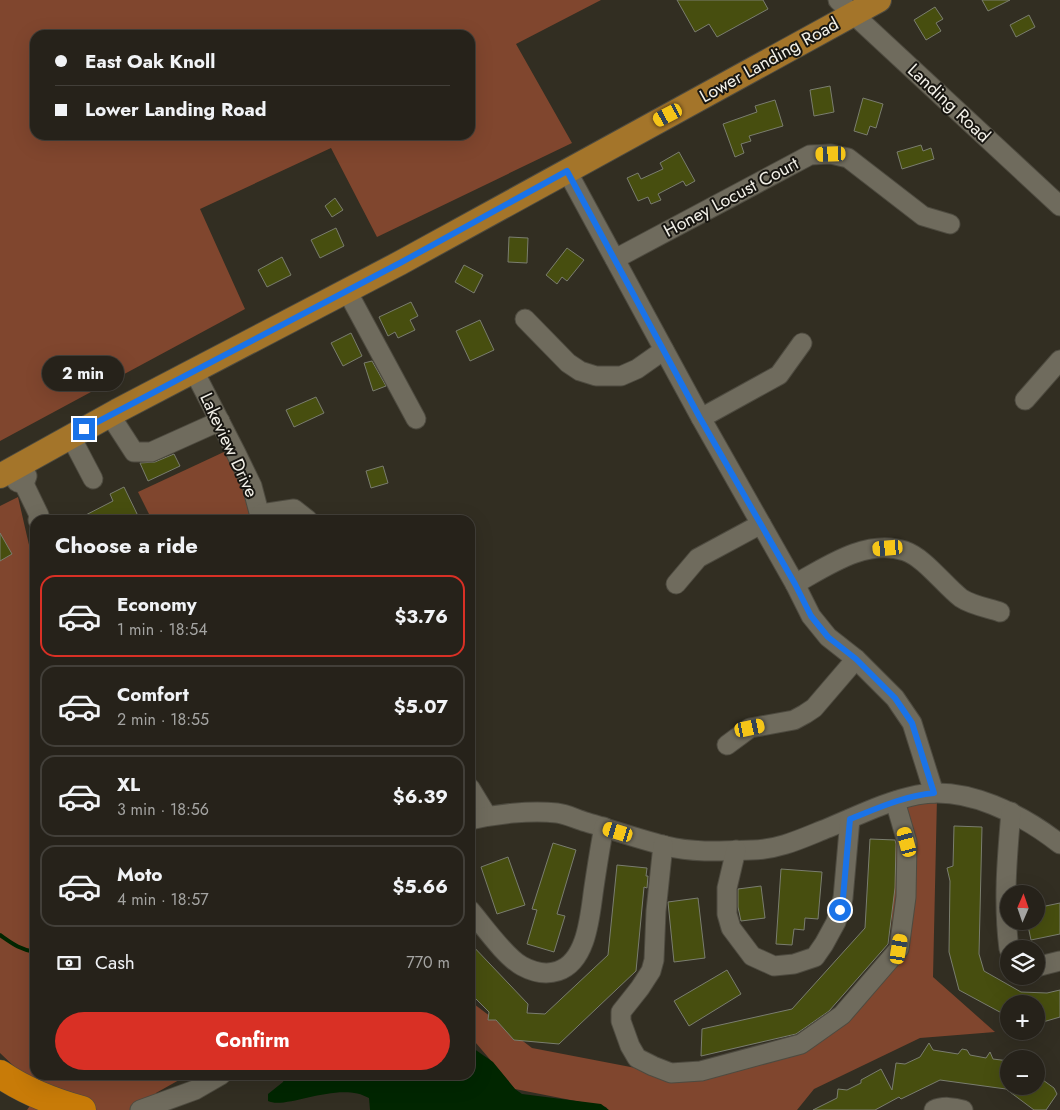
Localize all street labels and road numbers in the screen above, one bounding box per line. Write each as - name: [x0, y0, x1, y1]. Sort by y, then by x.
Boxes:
- street label: Lower Landing Road: [695, 11, 843, 109]
- street label: Landing Road: [902, 58, 996, 148]
- street label: Honey Locust Court: [659, 150, 804, 244]
- street label: Lakeview Drive: [193, 388, 265, 502]

